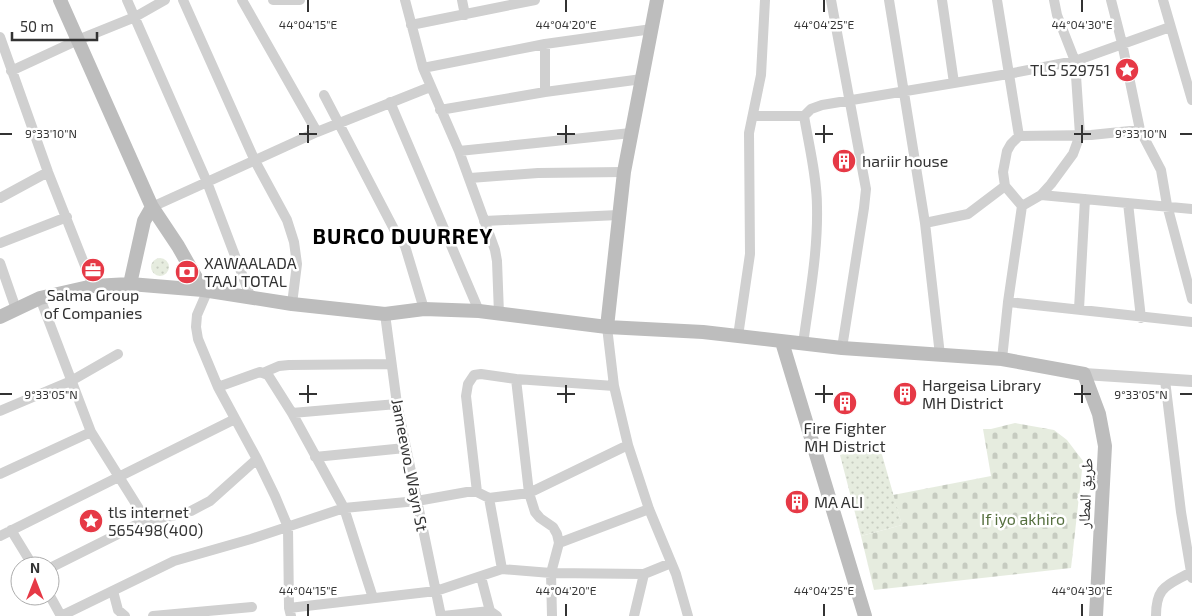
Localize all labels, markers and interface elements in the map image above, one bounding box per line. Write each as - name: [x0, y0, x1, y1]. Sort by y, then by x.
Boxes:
- scale bar: [12, 10, 98, 42]
- text: 50 m: [20, 17, 54, 35]
- text: 44°04'15"E: [279, 17, 337, 31]
- text: 44°04'20"E: [535, 17, 597, 31]
- text: 44°04'25"E: [794, 17, 854, 31]
- text: 44°04'30"E: [1051, 17, 1113, 31]
- place icon: TLS 529751: [1114, 57, 1140, 83]
- place label: TLS 529751: [1030, 60, 1110, 79]
- text: 9°33'10"N: [25, 126, 77, 140]
- text: 9°33'10"N: [1115, 126, 1167, 140]
- building icon: hariir house: [831, 148, 857, 174]
- place label: hariir house: [862, 151, 948, 170]
- district label: BURCO DUURREY: [313, 223, 493, 248]
- place label: XAWAALADA TAAJ TOTAL: [204, 253, 297, 290]
- office icon: Salma Group of Companies: [80, 257, 106, 283]
- bank icon: XAWAALADA TAAJ TOTAL: [174, 259, 200, 285]
- place label: Salma Group of Companies: [44, 285, 142, 322]
- place label: Hargeisa Library MH District: [922, 375, 1042, 412]
- building icon: Hargeisa Library MH District: [892, 381, 918, 407]
- text: 9°33'05"N: [24, 387, 78, 401]
- text: 9°33'05"N: [1114, 387, 1168, 401]
- building icon: Fire Fighter MH District: [832, 390, 858, 416]
- street label: Jameewo_Wayn St: [388, 397, 433, 533]
- place label: Fire Fighter MH District: [804, 418, 887, 455]
- street label: طريق المطار: [1073, 457, 1098, 530]
- building icon: MA ALI: [784, 489, 810, 515]
- place label: MA ALI: [814, 492, 863, 511]
- place label: tls internet 565498(400): [108, 502, 203, 539]
- place icon: tls internet 565498(400): [78, 508, 104, 534]
- park label: If iyo akhiro: [981, 509, 1065, 528]
- north arrow: [10, 556, 60, 606]
- text: N: [30, 559, 40, 576]
- text: 44°04'15"E: [279, 583, 337, 597]
- text: 44°04'20"E: [535, 583, 597, 597]
- text: 44°04'25"E: [794, 583, 854, 597]
- text: 44°04'30"E: [1051, 583, 1113, 597]

